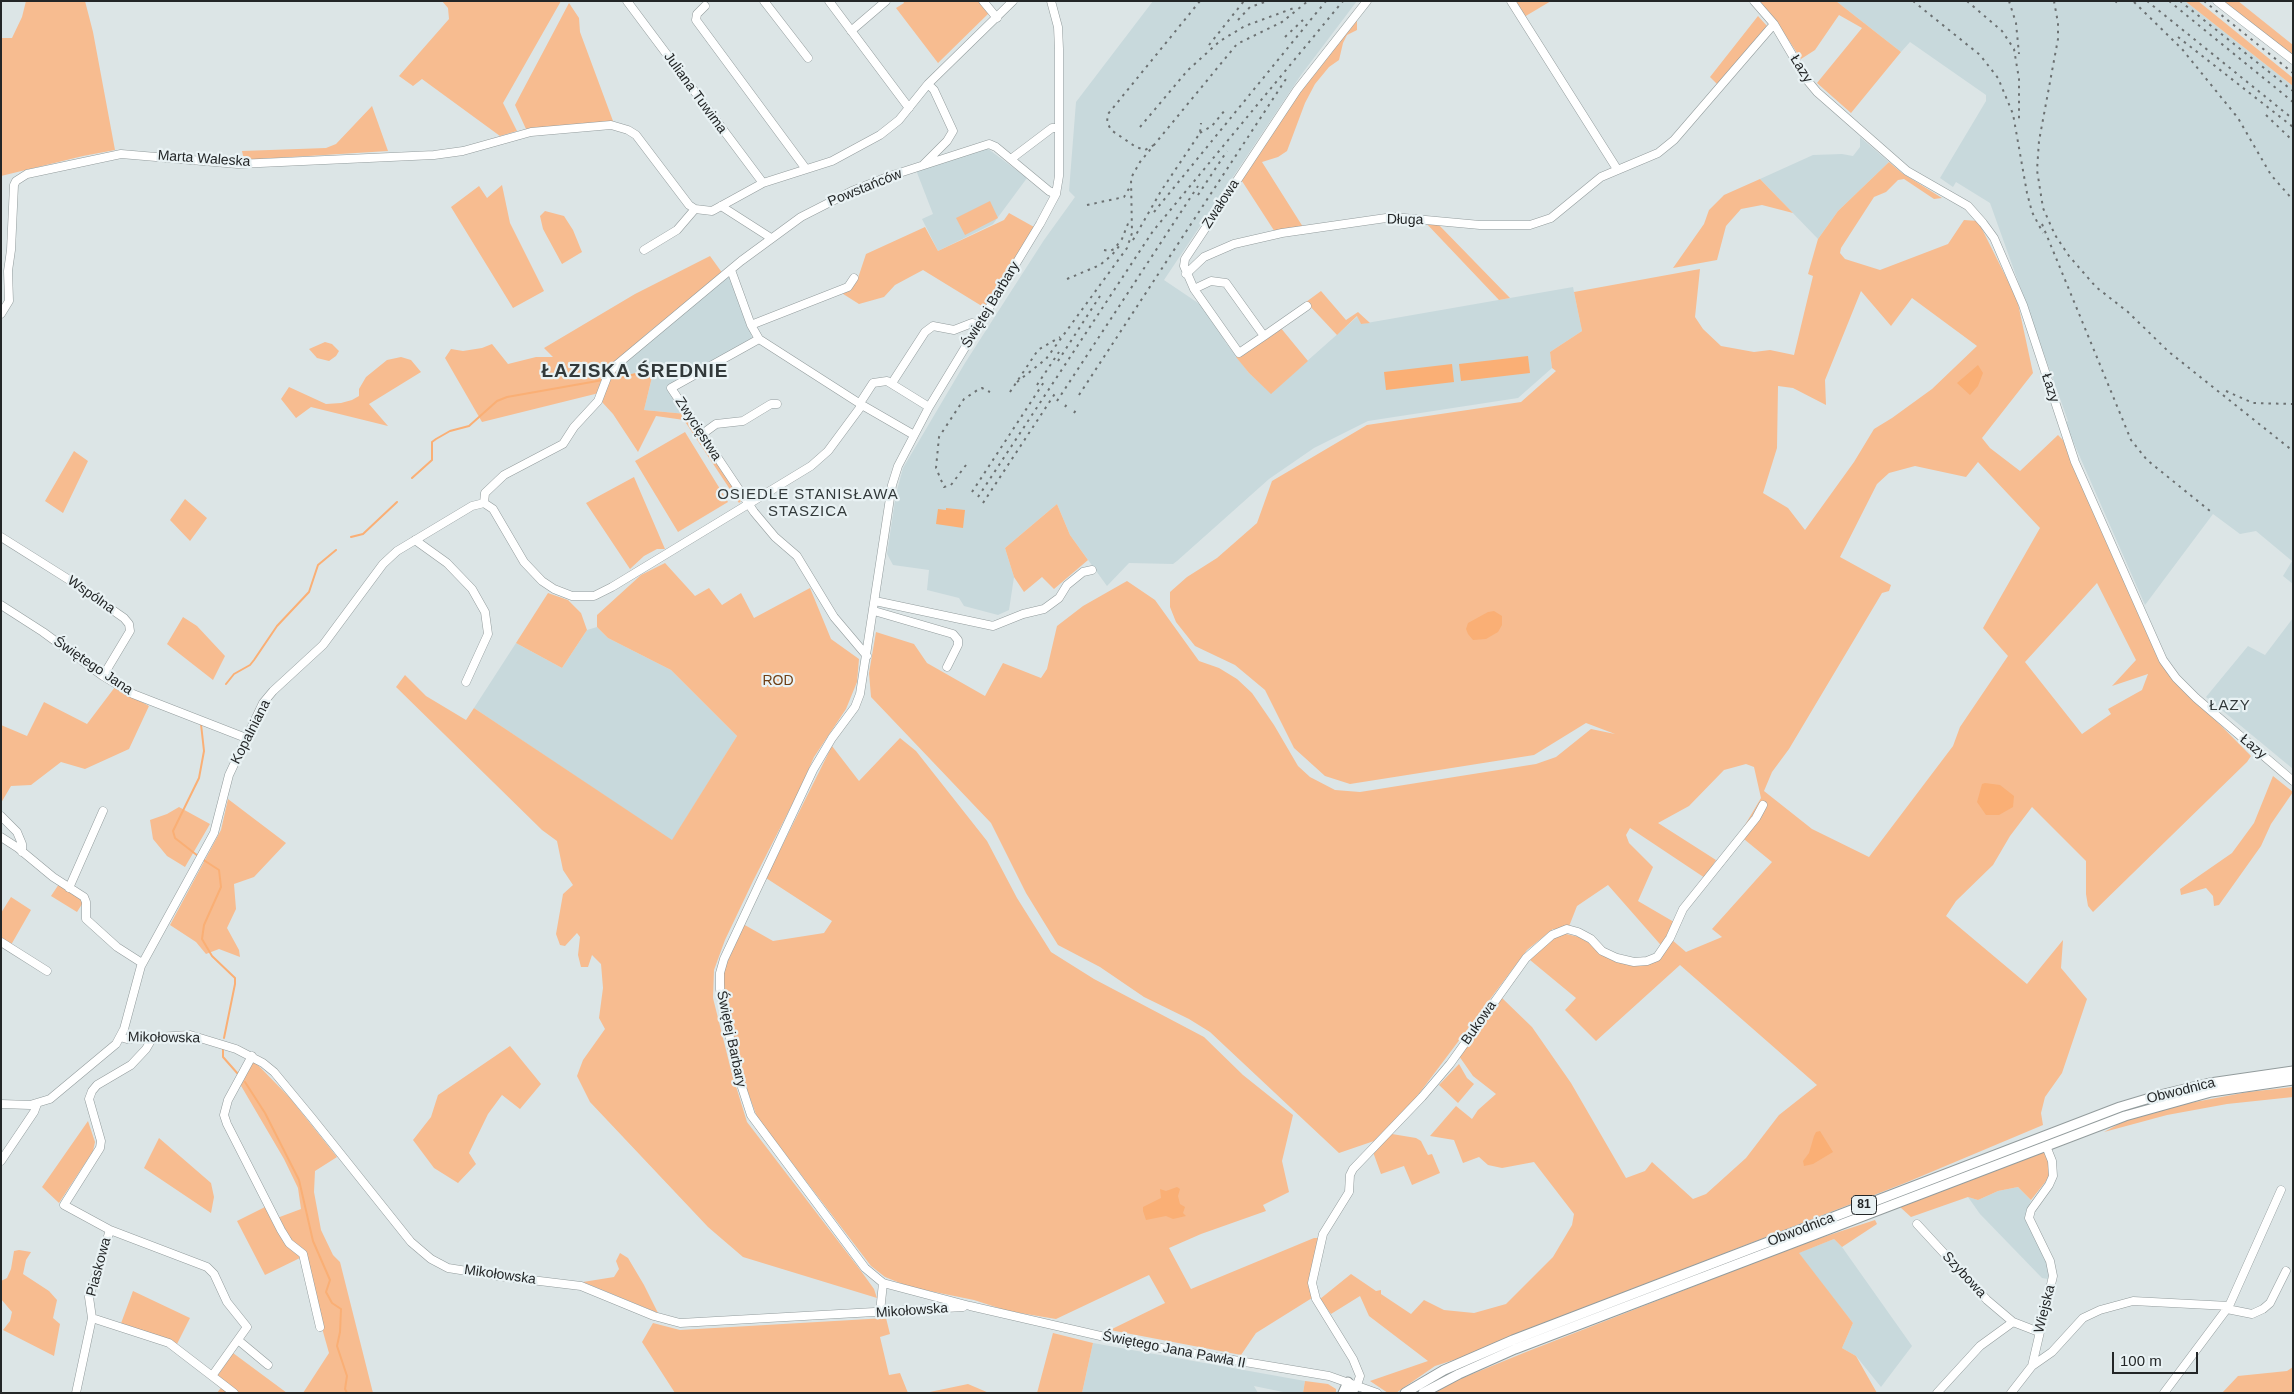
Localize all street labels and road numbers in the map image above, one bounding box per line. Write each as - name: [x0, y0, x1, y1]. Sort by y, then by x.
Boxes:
- street label: Juliana Tuwima: [660, 49, 730, 137]
- street label: Łazy: [1786, 52, 1816, 86]
- street label: Marta Waleska: [157, 147, 251, 171]
- street label: Powstańców: [825, 165, 905, 211]
- street label: Zwałowa: [1199, 176, 1243, 232]
- street label: Długa: [1387, 211, 1423, 229]
- street label: Świętej Barbary: [959, 259, 1023, 351]
- street label: Łazy: [2037, 371, 2063, 405]
- street label: Zwycięstwa: [671, 394, 725, 464]
- street label: Wspólna: [64, 572, 118, 618]
- street label: Świętego Jana: [50, 633, 136, 699]
- street label: Kopalniana: [228, 697, 274, 767]
- street label: Łazy: [2236, 731, 2270, 763]
- street label: Świętej Barbary: [713, 989, 749, 1089]
- street label: Bukowa: [1458, 998, 1500, 1048]
- street label: Mikołowska: [128, 1029, 200, 1047]
- street label: Obwodnica: [2145, 1074, 2217, 1108]
- road number: 81: [1852, 1196, 1876, 1214]
- street label: Obwodnica: [1765, 1210, 1837, 1250]
- street label: Piaskowa: [83, 1236, 115, 1298]
- street label: Szybowa: [1938, 1248, 1990, 1302]
- street label: Mikołowska: [463, 1262, 537, 1288]
- street label: Wiejska: [2031, 1283, 2059, 1335]
- street label: Mikołowska: [875, 1300, 949, 1322]
- street label: Świętego Jana Pawła II: [1101, 1328, 1247, 1372]

